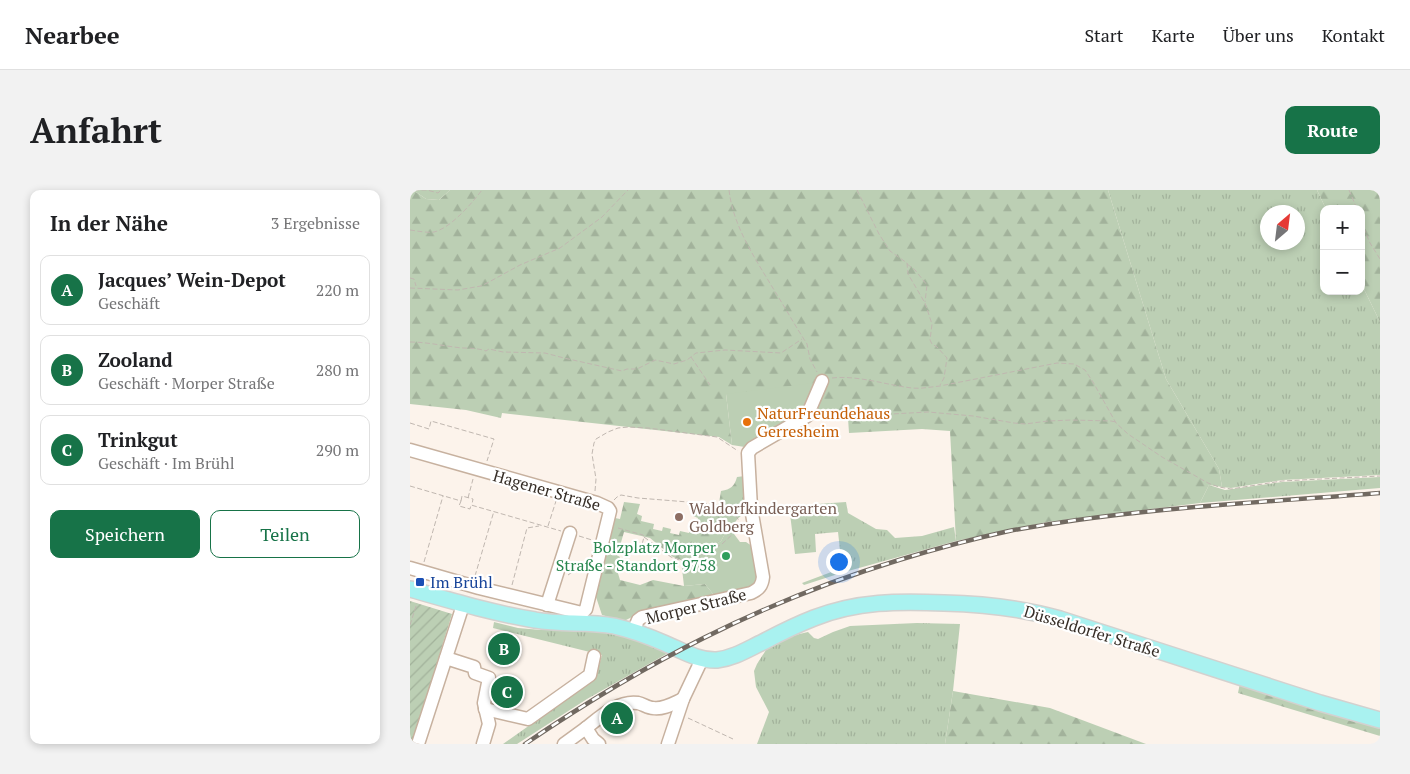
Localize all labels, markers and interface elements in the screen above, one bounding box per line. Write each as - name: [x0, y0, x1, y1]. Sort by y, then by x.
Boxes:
- text: Nearbee: [25, 19, 120, 51]
- text: Start: [1084, 23, 1123, 47]
- text: Karte: [1151, 23, 1195, 47]
- text: Über uns: [1223, 23, 1294, 47]
- text: Kontakt: [1322, 23, 1385, 47]
- button: Route: [1285, 106, 1380, 154]
- text: Anfahrt: [30, 107, 162, 153]
- north arrow: [1260, 205, 1305, 250]
- map controls: [1320, 205, 1365, 295]
- button: +: [1320, 205, 1365, 250]
- text: In der Nähe: [50, 209, 168, 237]
- text: 3 Ergebnisse: [271, 212, 360, 234]
- button: −: [1320, 250, 1365, 295]
- text: Jacques’ Wein-Depot: [98, 267, 286, 292]
- text: A: [61, 279, 73, 301]
- text: 220 m: [316, 279, 359, 301]
- text: Geschäft: [98, 292, 160, 314]
- text: Zooland: [98, 347, 173, 372]
- text: B: [62, 359, 72, 381]
- text: 280 m: [316, 359, 359, 381]
- text: Geschäft · Morper Straße: [98, 372, 275, 394]
- place label: NaturFreundehaus Gerresheim: [757, 402, 890, 442]
- marker: NaturFreundehaus Gerresheim: [741, 416, 753, 428]
- text: Trinkgut: [98, 427, 178, 452]
- text: C: [62, 439, 72, 461]
- text: 290 m: [316, 439, 359, 461]
- text: Geschäft · Im Brühl: [98, 452, 234, 474]
- street label: Hagener Straße: [491, 464, 603, 516]
- place label: Waldorfkindergarten Goldberg: [689, 497, 837, 537]
- button: Speichern: [50, 510, 200, 558]
- button: Teilen: [210, 510, 360, 558]
- marker: Waldorfkindergarten Goldberg: [673, 511, 685, 523]
- place label: Bolzplatz Morper Straße - Standort 9758: [556, 536, 717, 576]
- your location: [826, 549, 852, 575]
- marker: Bolzplatz Morper Straße - Standort 9758: [720, 550, 732, 562]
- place label: Im Brühl: [430, 571, 493, 593]
- marker: Im Brühl: [414, 576, 426, 588]
- street label: Morper Straße: [643, 583, 749, 629]
- street label: Düsseldorfer Straße: [1021, 600, 1163, 662]
- pin: B: [488, 630, 520, 668]
- pin: C: [491, 673, 523, 711]
- pin: A: [601, 699, 633, 737]

